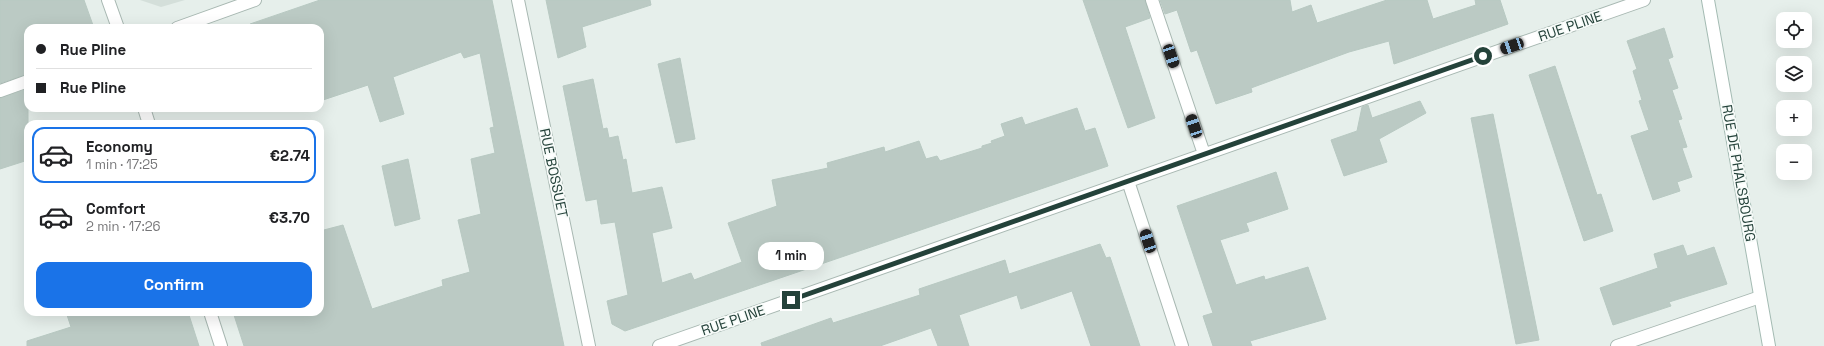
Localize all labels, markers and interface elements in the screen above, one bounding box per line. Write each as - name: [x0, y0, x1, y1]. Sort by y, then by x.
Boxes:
- street label: RUE PLINE: [1536, 7, 1604, 45]
- map controls: [1776, 12, 1812, 180]
- button: locate: [1776, 12, 1812, 48]
- car: [1499, 36, 1525, 56]
- text: Rue Pline: [60, 40, 126, 59]
- car: [1161, 43, 1181, 69]
- route start: [1474, 47, 1492, 65]
- button: layers: [1776, 56, 1812, 92]
- text: Rue Pline: [60, 78, 126, 97]
- button: +: [1776, 100, 1812, 136]
- street label: RUE DE PHALSBOURG: [1718, 103, 1760, 243]
- car: [1184, 113, 1204, 139]
- street label: RUE BOSSUET: [536, 127, 572, 219]
- icon: car: [38, 137, 74, 173]
- text: Economy: [86, 137, 153, 156]
- button: −: [1776, 144, 1812, 180]
- text: €2.74: [270, 146, 310, 165]
- text: 1 min · 17:25: [86, 156, 158, 173]
- icon: car: [38, 199, 74, 235]
- text: Comfort: [86, 199, 146, 218]
- text: €3.70: [269, 208, 310, 227]
- text: 2 min · 17:26: [86, 218, 160, 235]
- car: [1139, 228, 1157, 254]
- callout: 1 min: [758, 242, 824, 270]
- text: 1 min: [775, 247, 807, 264]
- button: Confirm: [36, 262, 312, 308]
- route end: [782, 291, 800, 309]
- street label: RUE PLINE: [699, 301, 767, 339]

